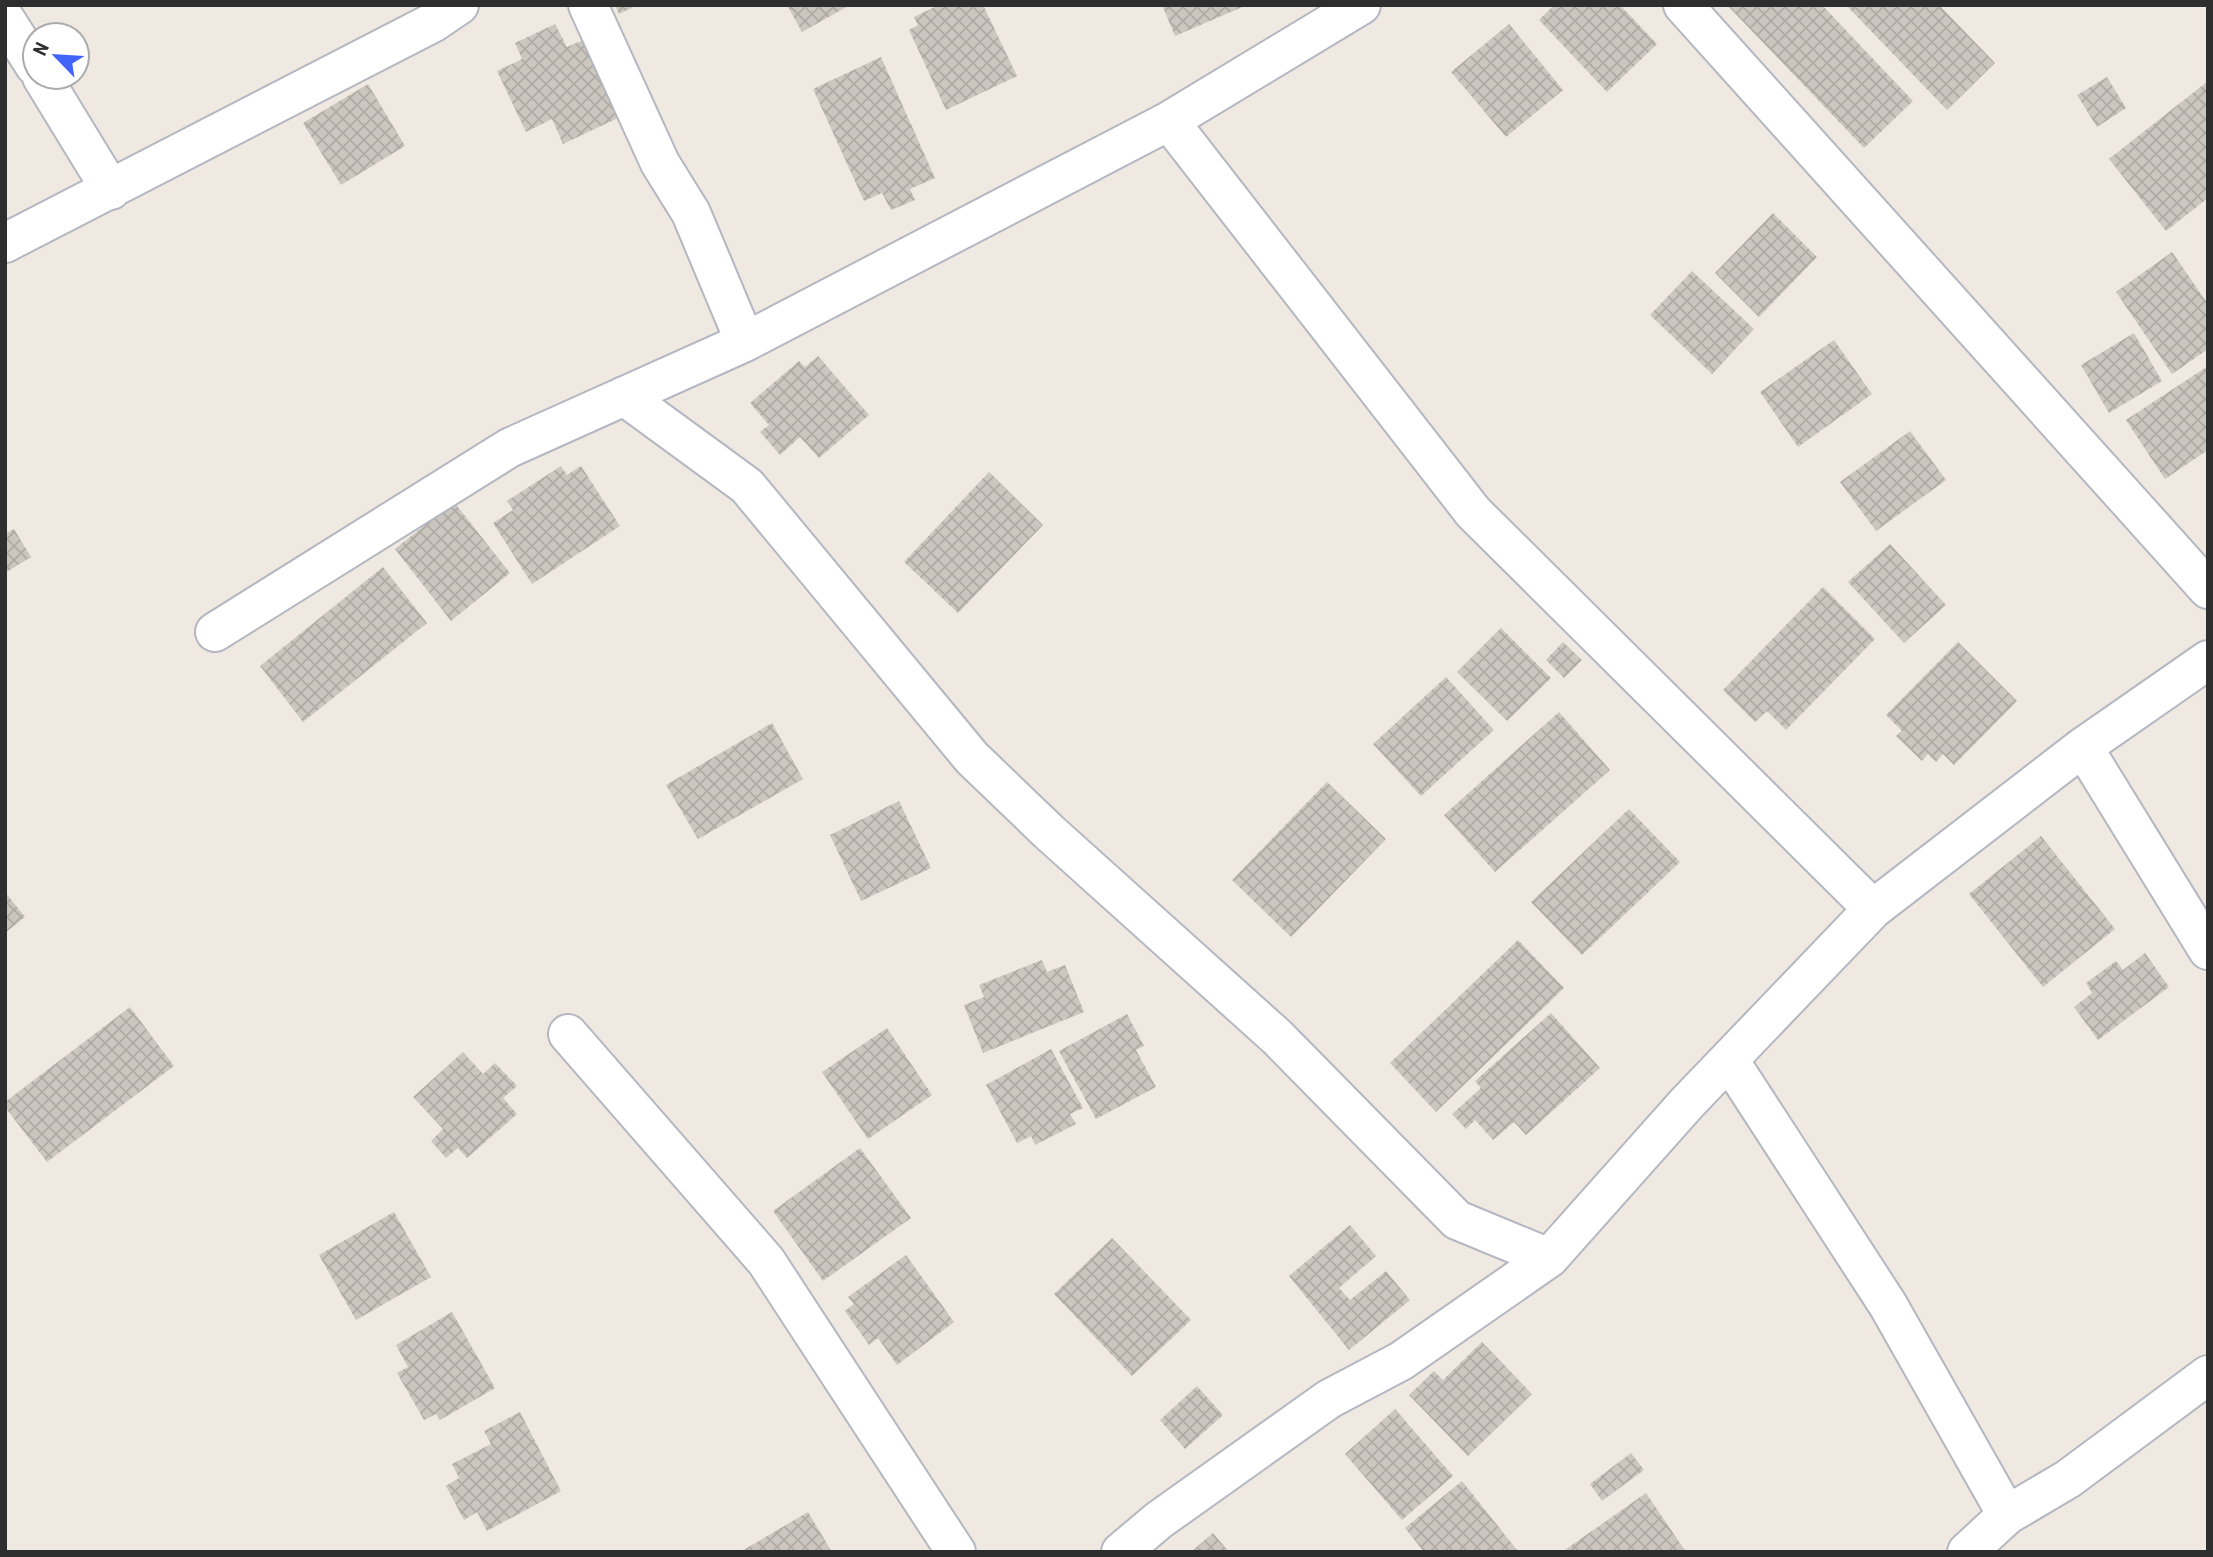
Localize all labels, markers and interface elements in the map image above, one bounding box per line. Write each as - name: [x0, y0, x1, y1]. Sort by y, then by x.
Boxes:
- north arrow: [21, 21, 91, 91]
- text: N: [28, 39, 54, 59]

